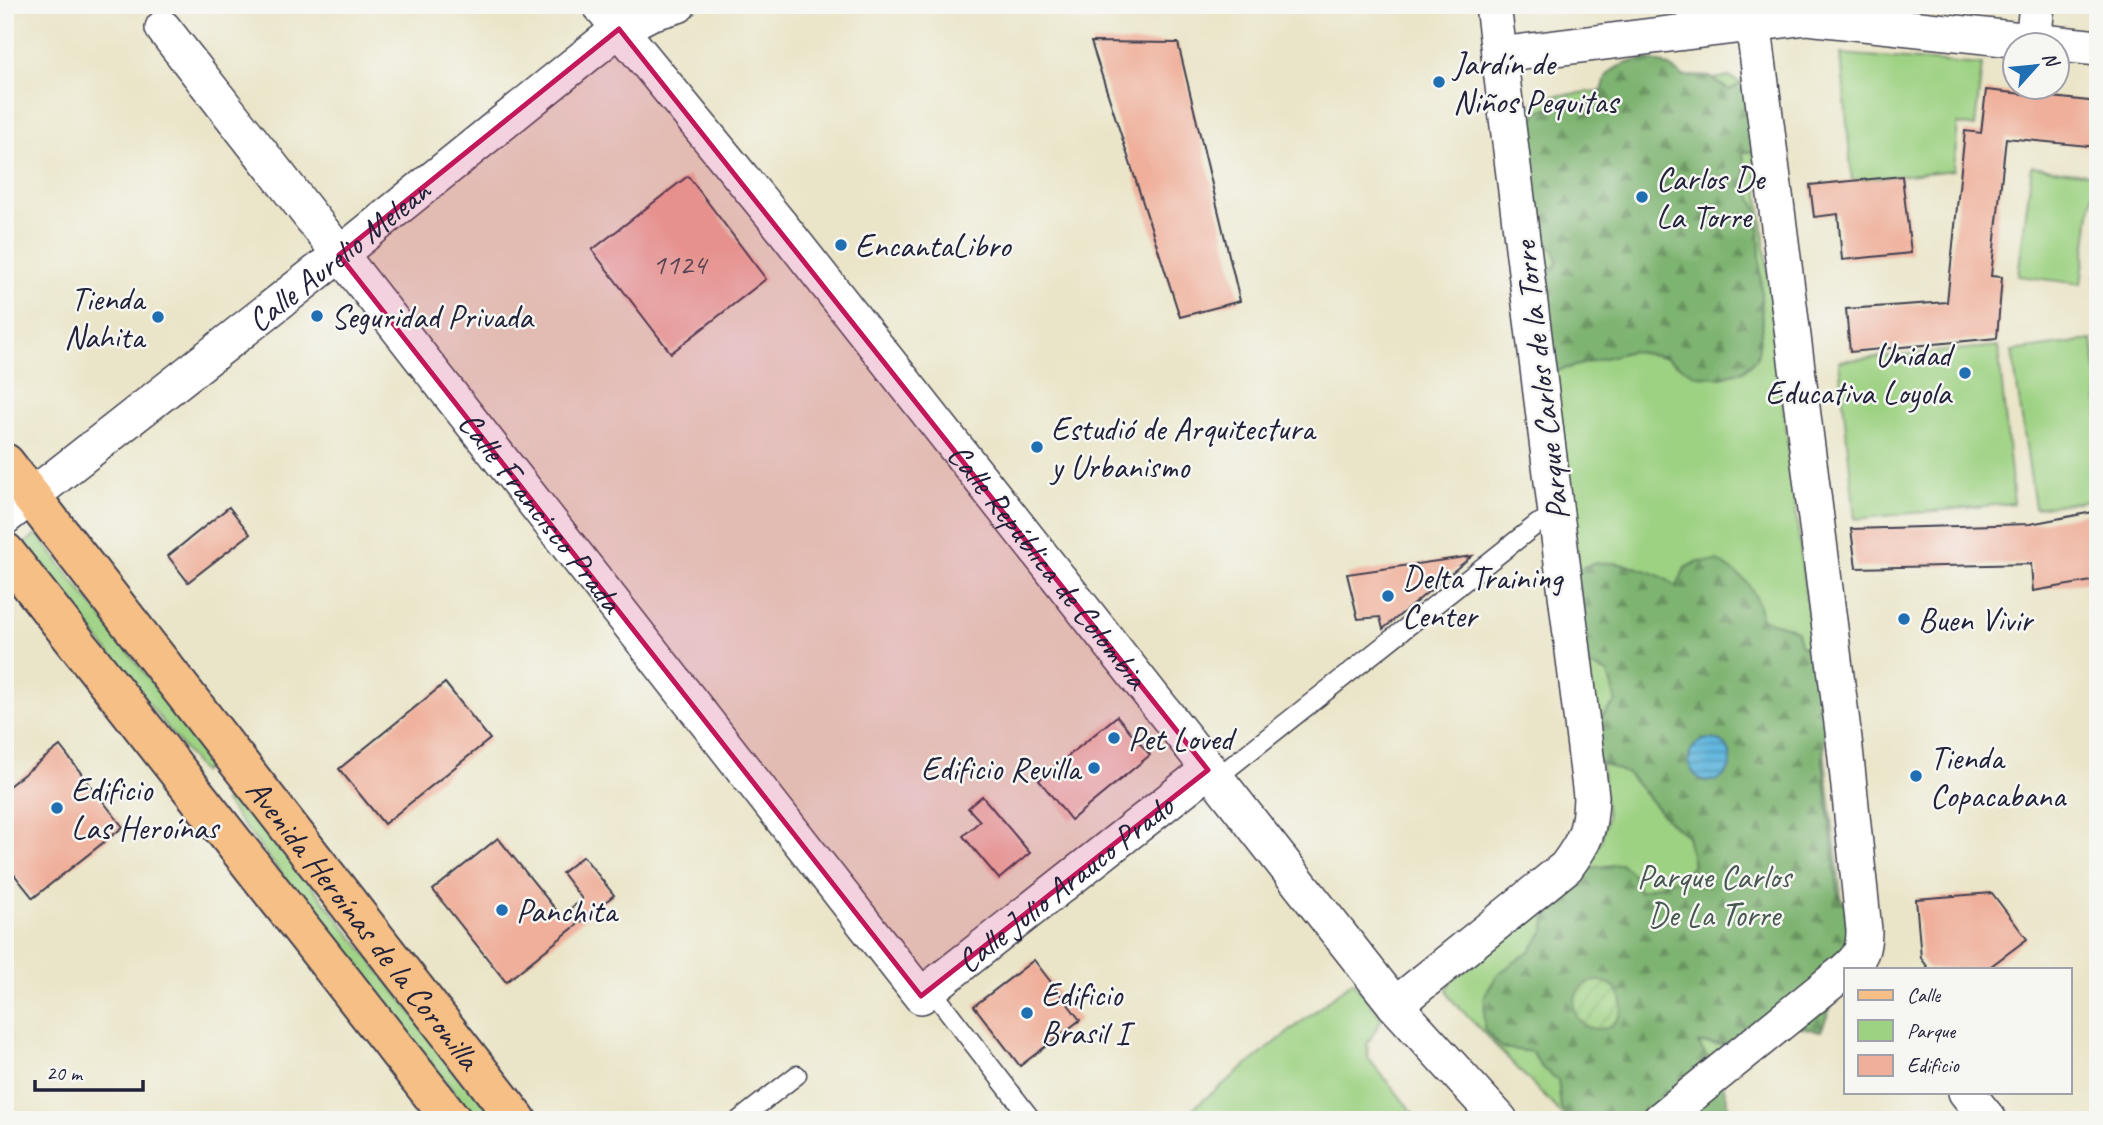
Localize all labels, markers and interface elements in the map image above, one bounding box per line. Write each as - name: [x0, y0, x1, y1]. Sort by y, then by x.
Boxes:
- north arrow: [2002, 32, 2072, 102]
- place label: Jardín de Niños Pequitas: [1451, 43, 1620, 123]
- text: N: [2037, 48, 2065, 72]
- marker: Jardín de Niños Pequitas: [1431, 74, 1447, 90]
- place label: Carlos De La Torre: [1656, 158, 1766, 238]
- street label: Calle Aurelio Melean: [239, 169, 441, 341]
- marker: Carlos De La Torre: [1634, 189, 1650, 205]
- place label: EncantaLibro: [855, 225, 1013, 267]
- marker: EncantaLibro: [833, 237, 849, 253]
- street label: Parque Carlos de la Torre: [1503, 237, 1579, 523]
- house number: 1124: [652, 245, 708, 283]
- place label: Tienda Nahita: [64, 278, 146, 358]
- place label: Seguridad Privada: [331, 296, 535, 338]
- marker: Seguridad Privada: [309, 308, 325, 324]
- marker: Tienda Nahita: [150, 309, 166, 325]
- place label: Unidad Educativa Loyola: [1765, 334, 1956, 414]
- marker: Unidad Educativa Loyola: [1957, 365, 1973, 381]
- street label: Calle Francisco Prada: [449, 403, 634, 623]
- place label: Estudió de Arquitectura y Urbanismo: [1049, 408, 1317, 488]
- street label: Calle República de Colombia: [938, 435, 1159, 699]
- marker: Estudió de Arquitectura y Urbanismo: [1029, 439, 1045, 455]
- place label: Delta Training Center: [1402, 557, 1564, 637]
- marker: Delta Training Center: [1380, 588, 1396, 604]
- place label: Buen Vivir: [1918, 599, 2035, 641]
- marker: Buen Vivir: [1896, 611, 1912, 627]
- place label: Pet Loved: [1128, 718, 1238, 760]
- marker: Pet Loved: [1106, 730, 1122, 746]
- place label: Tienda Copacabana: [1930, 737, 2067, 817]
- place label: Edificio Revilla: [921, 748, 1082, 790]
- marker: Edificio Revilla: [1086, 760, 1102, 776]
- marker: Tienda Copacabana: [1908, 768, 1924, 784]
- place label: Edificio Las Heroínas: [71, 769, 221, 849]
- street label: Avenida Heroínas de la Coronilla: [237, 770, 491, 1080]
- street label: Calle Julio Arauco Prado: [948, 784, 1184, 982]
- marker: Edificio Las Heroínas: [49, 800, 65, 816]
- park label: Parque Carlos De La Torre: [1637, 856, 1794, 936]
- place label: Panchita: [516, 890, 619, 932]
- marker: Panchita: [494, 902, 510, 918]
- legend: [1844, 968, 2072, 1094]
- place label: Edificio Brasil I: [1041, 974, 1135, 1054]
- text: Calle: [1907, 982, 1941, 1008]
- marker: Edificio Brasil I: [1019, 1005, 1035, 1021]
- text: Parque: [1907, 1018, 1956, 1044]
- scale bar: [35, 1048, 144, 1092]
- text: Edificio: [1907, 1052, 1960, 1078]
- text: 20 m: [46, 1060, 84, 1086]

